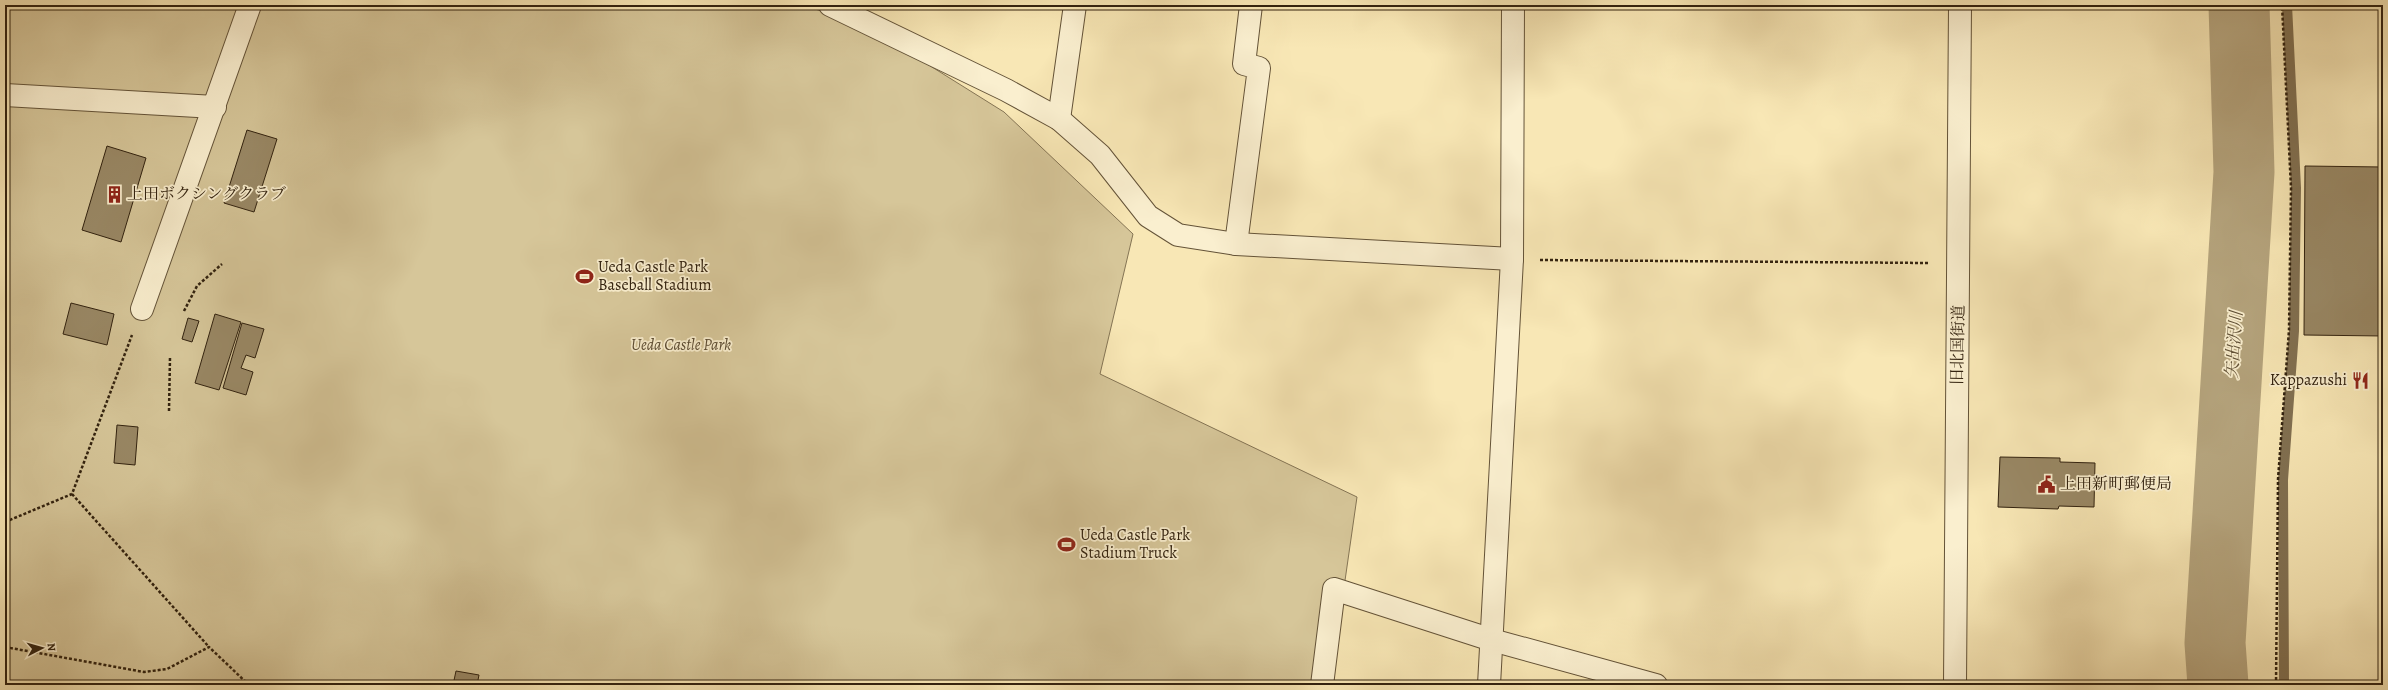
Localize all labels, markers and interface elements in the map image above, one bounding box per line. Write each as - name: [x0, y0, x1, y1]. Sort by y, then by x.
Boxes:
- place label: 上田ボクシングクラブ: [127, 183, 286, 205]
- building icon: 上田ボクシングクラブ: [104, 184, 124, 204]
- place label: Ueda Castle Park Baseball Stadium: [598, 256, 711, 296]
- sports icon: Ueda Castle Park Baseball Stadium: [575, 266, 595, 286]
- street label: 旧北国街道: [1946, 305, 1970, 385]
- water label: 矢出沢川: [2220, 308, 2248, 380]
- park label: Ueda Castle Park: [631, 334, 731, 356]
- place label: Kappazushi: [2270, 369, 2347, 391]
- restaurant icon: Kappazushi: [2350, 370, 2370, 390]
- place label: 上田新町郵便局: [2060, 473, 2172, 495]
- public building icon: 上田新町郵便局: [2037, 474, 2057, 494]
- place label: Ueda Castle Park Stadium Truck: [1080, 524, 1190, 564]
- sports icon: Ueda Castle Park Stadium Truck: [1057, 534, 1077, 554]
- north arrow: [22, 628, 62, 668]
- text: N: [44, 642, 59, 652]

